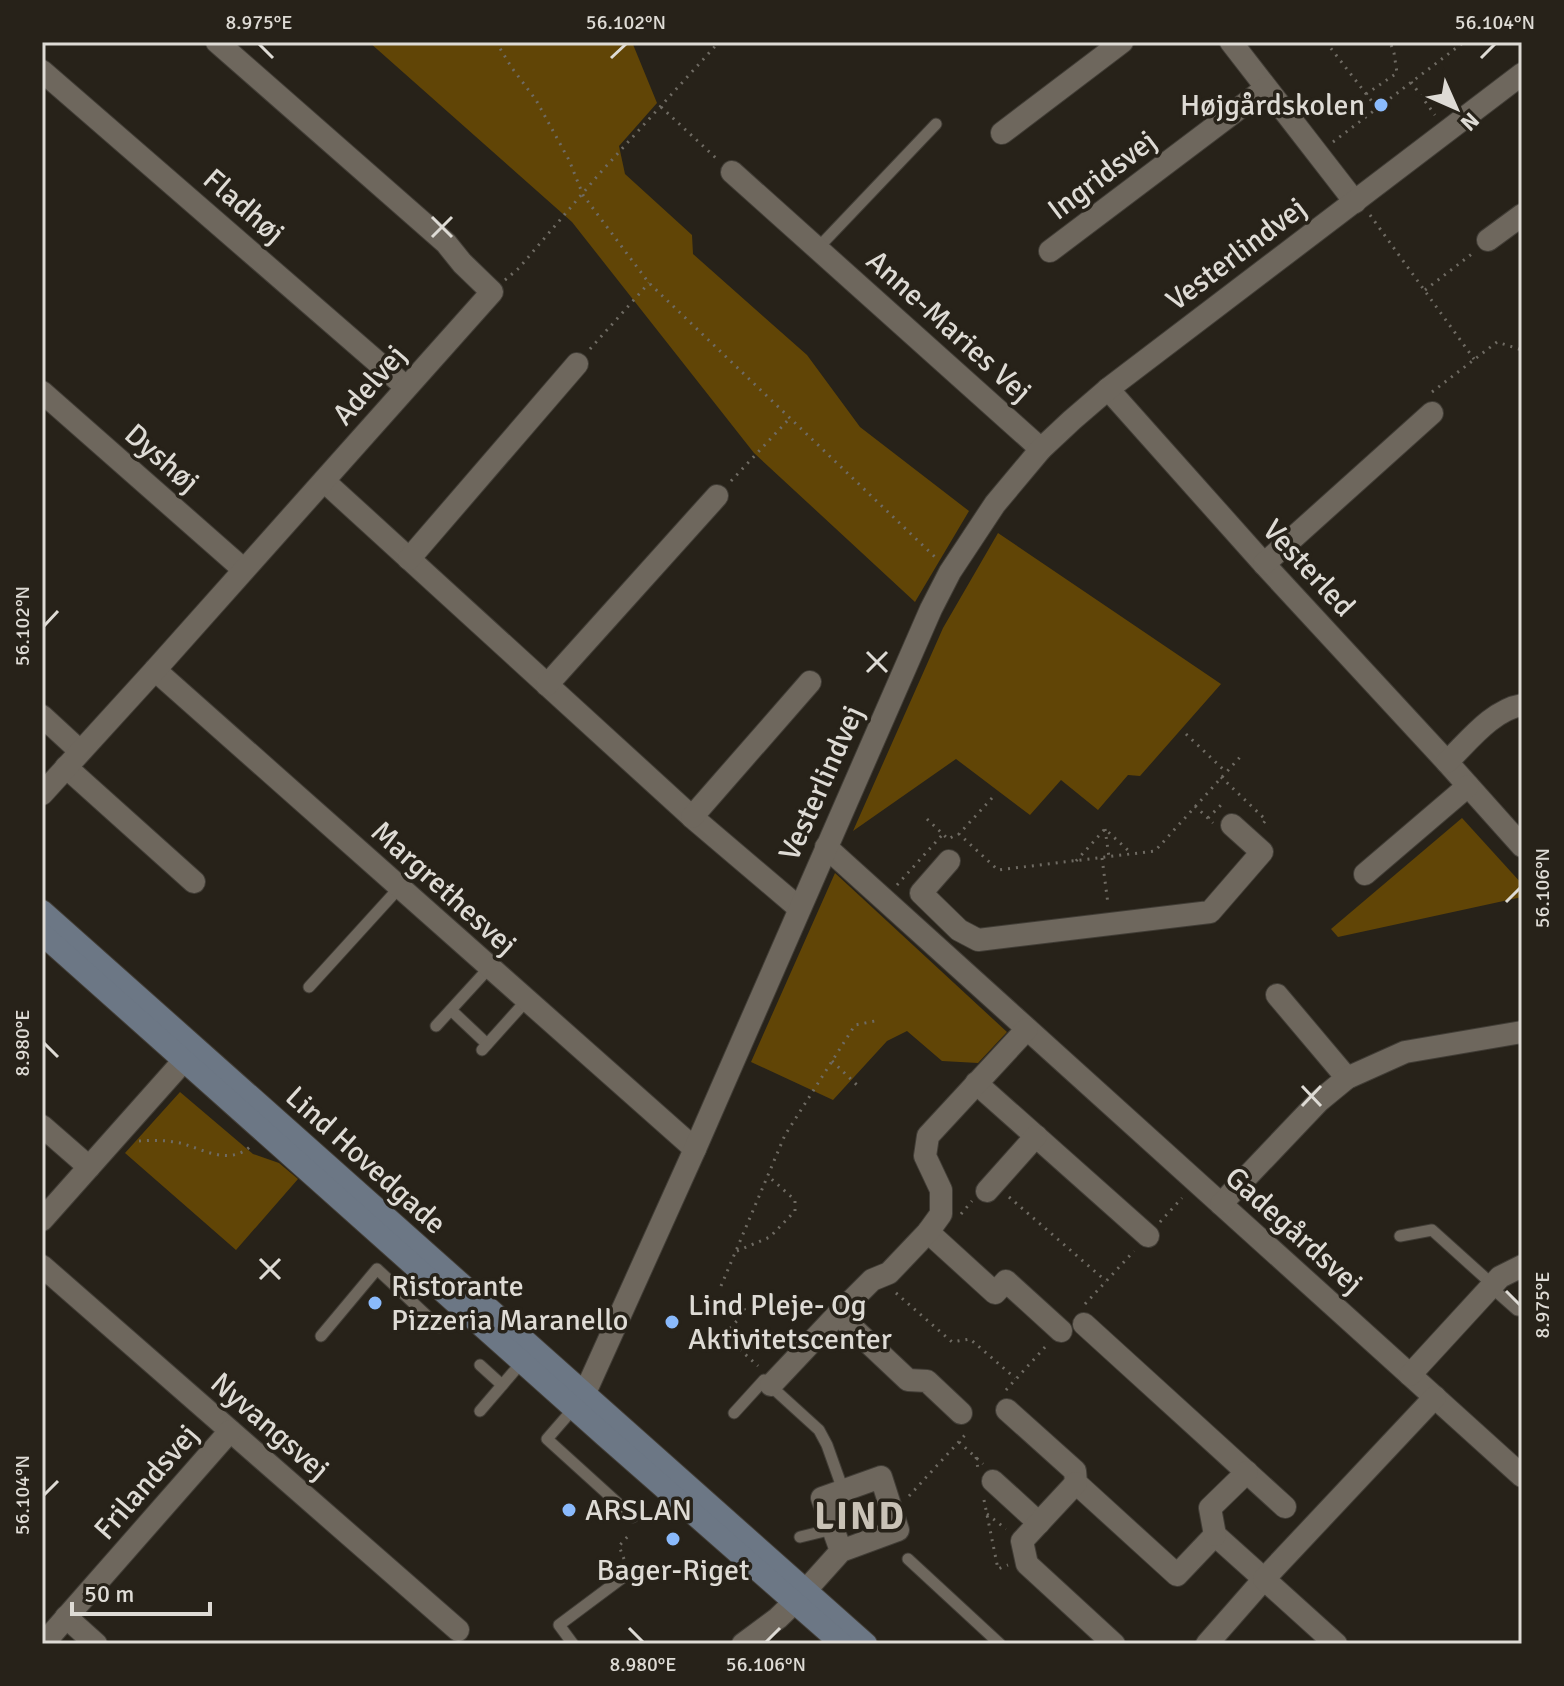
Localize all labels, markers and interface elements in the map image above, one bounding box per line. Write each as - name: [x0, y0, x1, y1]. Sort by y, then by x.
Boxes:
- text: 8.975°E: [225, 10, 293, 35]
- text: 56.102°N: [586, 10, 666, 35]
- text: 56.104°N: [1455, 10, 1535, 35]
- north arrow: [1416, 68, 1496, 148]
- place label: Højgårdskolen: [1180, 87, 1365, 124]
- marker: Højgårdskolen: [1372, 96, 1390, 114]
- text: N: [1455, 107, 1485, 137]
- street label: Ingridsvej: [1041, 123, 1164, 228]
- street label: Fladhøj: [195, 161, 292, 252]
- street label: Vesterlindvej: [1159, 190, 1314, 319]
- street label: Anne-Maries Vej: [858, 243, 1039, 410]
- street label: Adelvej: [325, 338, 414, 433]
- street label: Dyshøj: [117, 416, 207, 501]
- street label: Vesterled: [1254, 512, 1363, 625]
- text: 56.102°N: [10, 586, 35, 666]
- street label: Vesterlindvej: [771, 700, 872, 866]
- street label: Margrethesvej: [363, 813, 524, 963]
- text: 56.106°N: [1530, 848, 1555, 928]
- text: 8.980°E: [10, 1009, 35, 1077]
- street label: Lind Hovedgade: [278, 1078, 454, 1242]
- street label: Gadegårdsvej: [1217, 1159, 1370, 1302]
- place label: Ristorante Pizzeria Maranello: [391, 1268, 628, 1339]
- text: 8.975°E: [1530, 1271, 1555, 1339]
- place label: Lind Pleje- Og Aktivitetscenter: [688, 1287, 892, 1358]
- marker: Ristorante Pizzeria Maranello: [366, 1294, 384, 1312]
- marker: Lind Pleje- Og Aktivitetscenter: [663, 1313, 681, 1331]
- street label: Nyvangsvej: [203, 1365, 337, 1488]
- street label: Frilandsvej: [86, 1417, 206, 1548]
- text: 56.104°N: [10, 1455, 35, 1535]
- place label: ARSLAN: [585, 1492, 692, 1529]
- district label: LIND: [814, 1493, 906, 1540]
- marker: ARSLAN: [560, 1501, 578, 1519]
- marker: Bager-Riget: [664, 1530, 682, 1548]
- place label: Bager-Riget: [596, 1552, 750, 1589]
- scale bar: [72, 1566, 210, 1616]
- text: 50 m: [84, 1579, 134, 1609]
- text: 8.980°E: [609, 1652, 677, 1677]
- text: 56.106°N: [726, 1652, 806, 1677]

